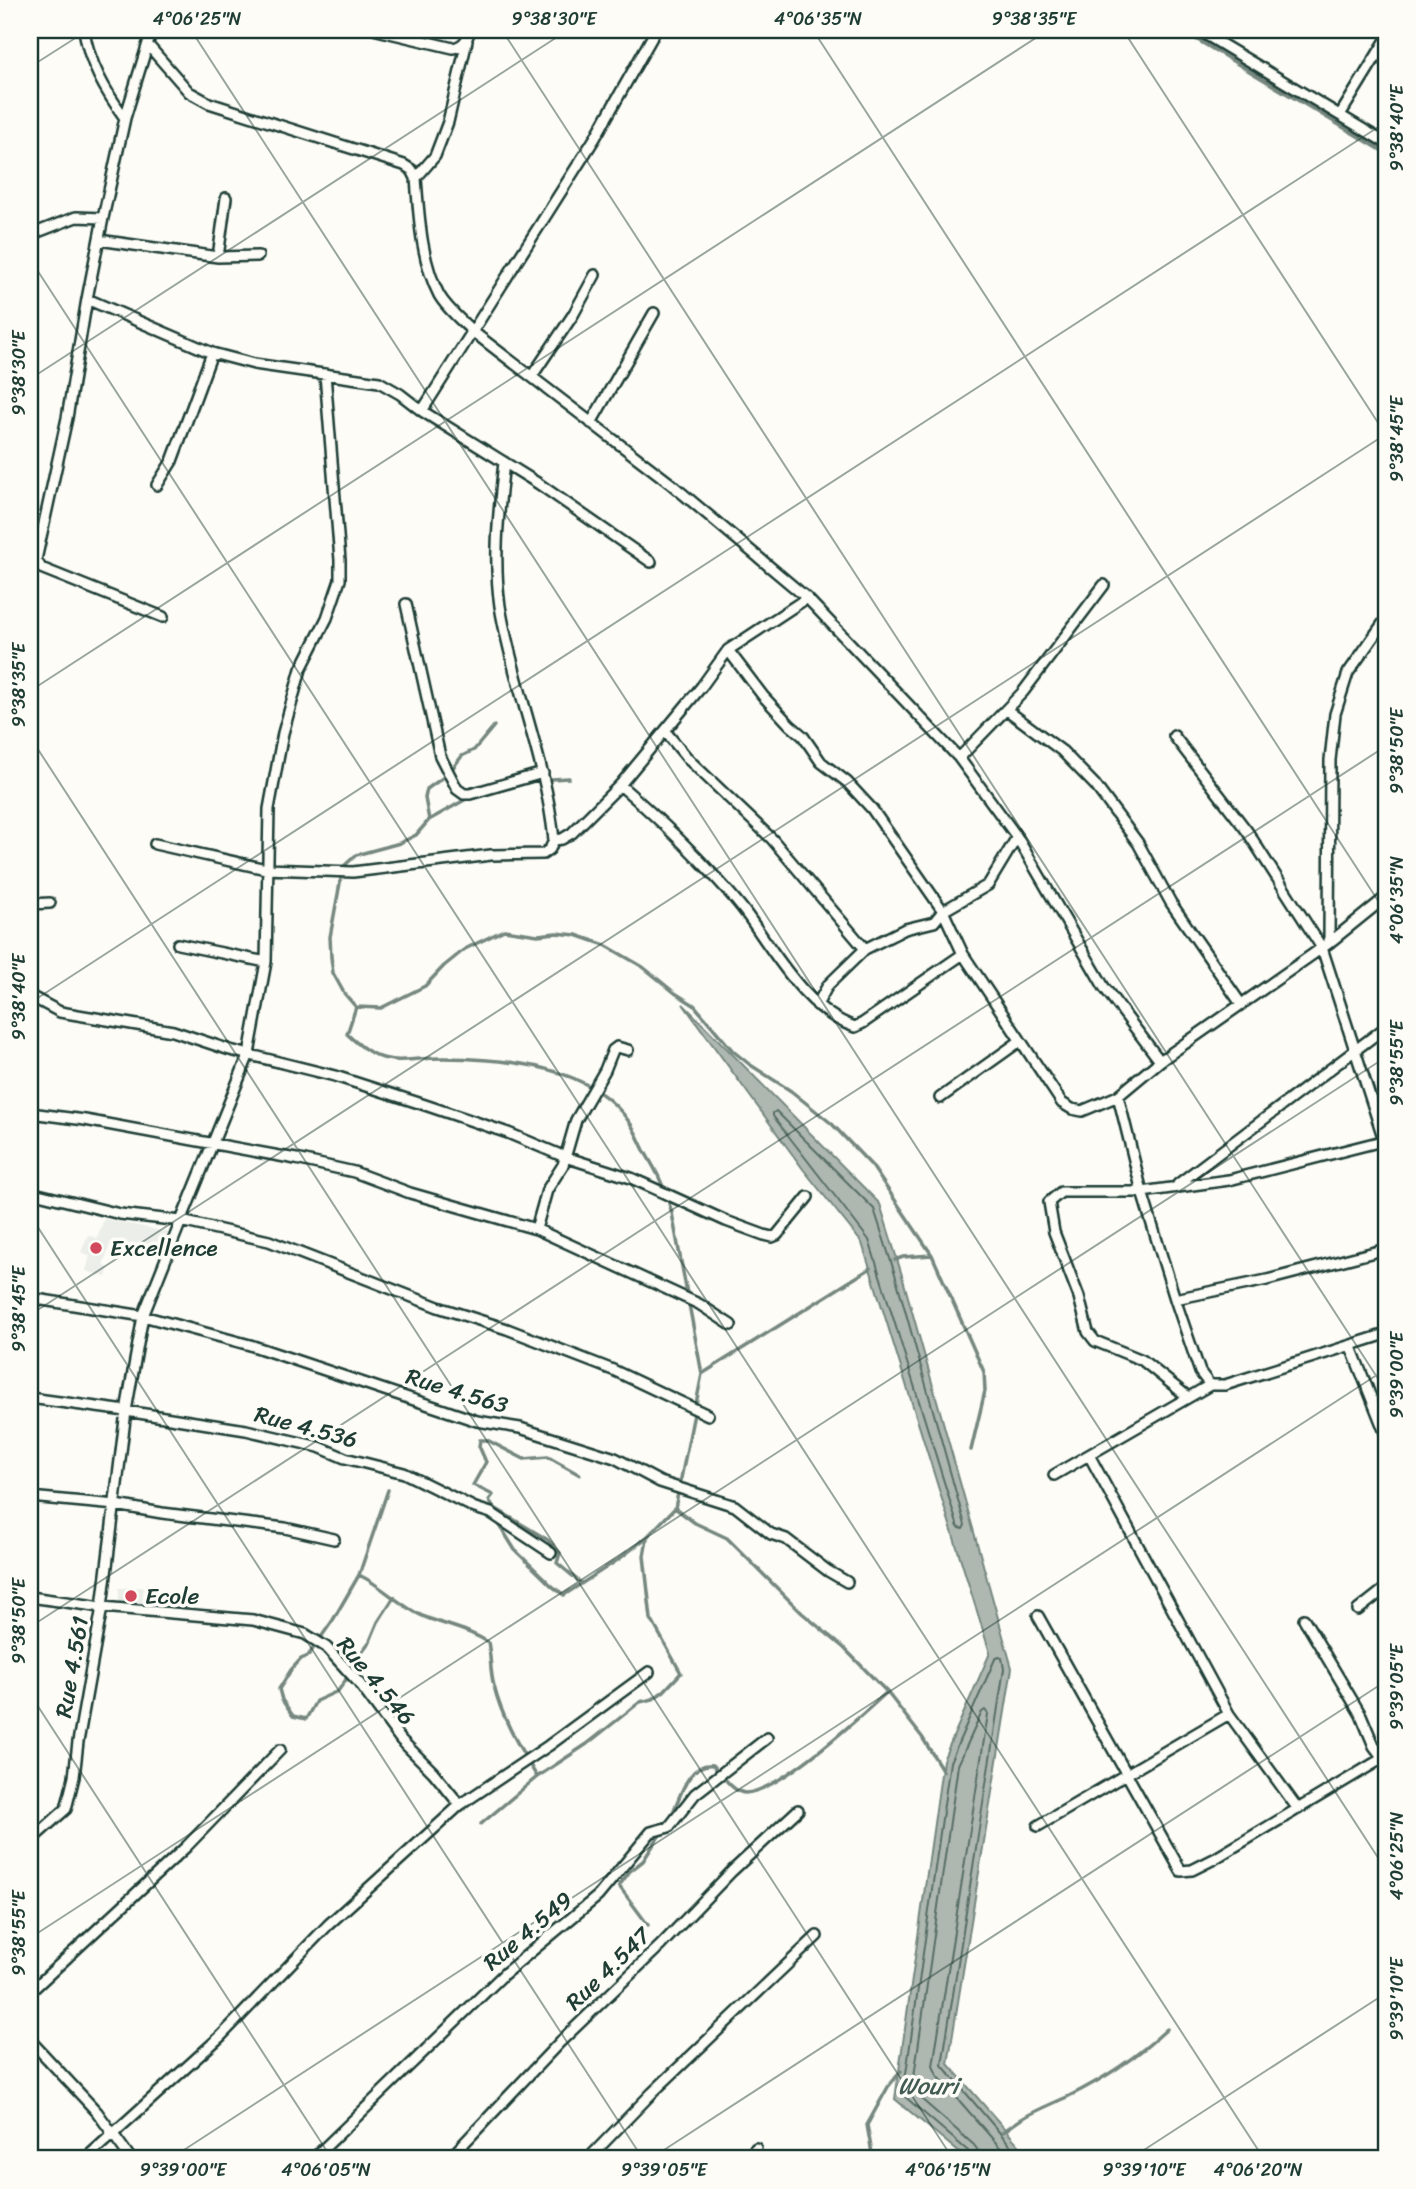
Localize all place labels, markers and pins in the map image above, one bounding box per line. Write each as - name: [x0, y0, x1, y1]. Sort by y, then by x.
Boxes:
- place label: Excellence: [110, 1228, 218, 1269]
- marker: Excellence: [88, 1240, 104, 1256]
- place label: Ecole: [145, 1576, 199, 1617]
- marker: Ecole: [123, 1588, 139, 1604]

